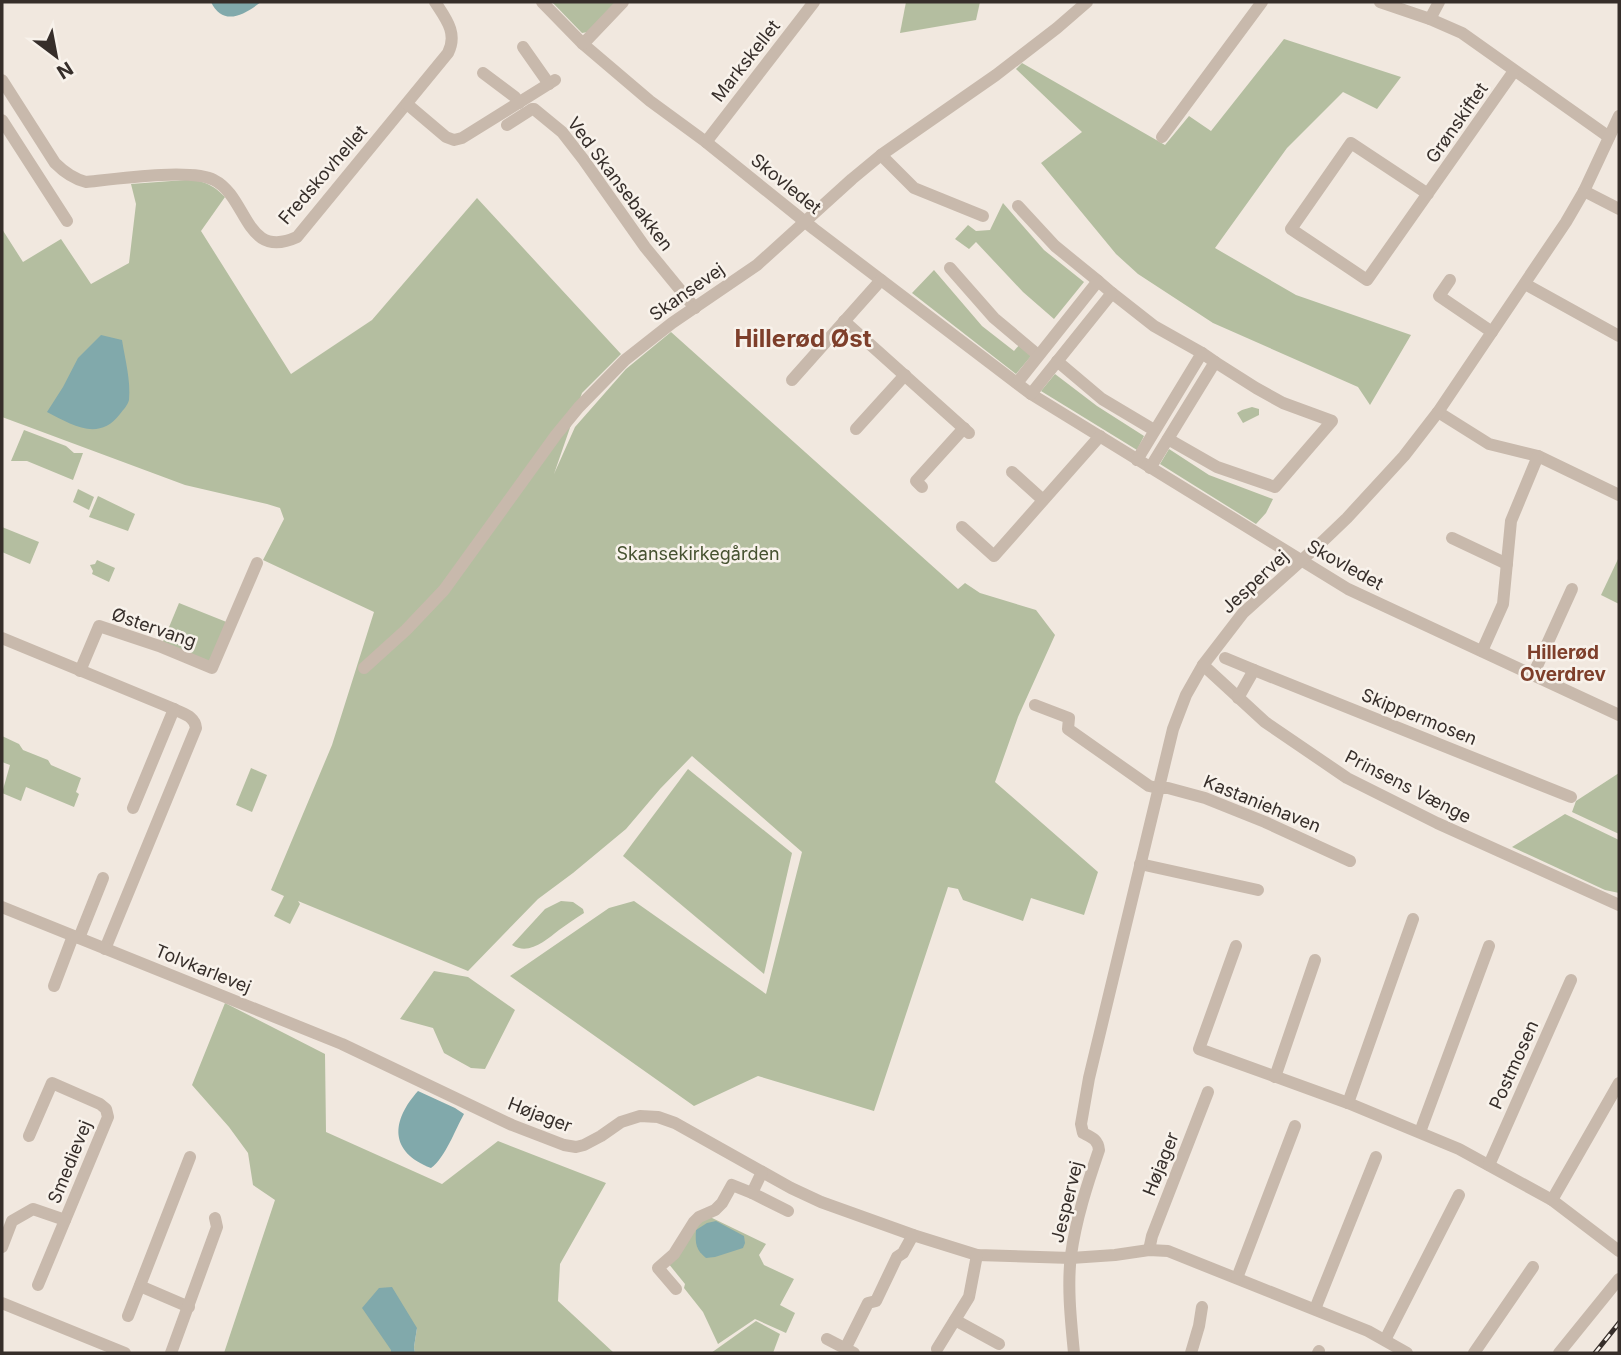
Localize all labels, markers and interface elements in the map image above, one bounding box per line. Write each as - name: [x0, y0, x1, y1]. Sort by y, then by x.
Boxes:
- street label: Markskellet: [707, 16, 784, 106]
- north arrow: [21, 21, 91, 91]
- text: N: [53, 56, 77, 84]
- street label: Grønskiftet: [1421, 78, 1492, 167]
- street label: Ved Skansebakken: [563, 113, 678, 255]
- street label: Fredskovhellet: [274, 121, 371, 228]
- street label: Skovledet: [747, 149, 826, 218]
- street label: Skansevej: [645, 258, 728, 325]
- district label: Hillerød Øst: [734, 324, 872, 353]
- street label: Skovledet: [1303, 535, 1387, 594]
- park label: Skansekirkegården: [616, 543, 780, 564]
- street label: Jespervej: [1217, 545, 1292, 618]
- street label: Østervang: [109, 603, 199, 652]
- district label: Hillerød Overdrev: [1520, 641, 1607, 686]
- street label: Skippermosen: [1358, 684, 1480, 749]
- street label: Prinsens Vænge: [1342, 746, 1475, 827]
- street label: Kastaniehaven: [1200, 770, 1324, 837]
- street label: Tolvkarlevej: [152, 940, 254, 997]
- street label: Postmosen: [1485, 1017, 1542, 1112]
- street label: Højager: [505, 1093, 575, 1136]
- street label: Smedievej: [43, 1117, 96, 1207]
- street label: Højager: [1138, 1129, 1183, 1199]
- street label: Jespervej: [1046, 1159, 1087, 1245]

